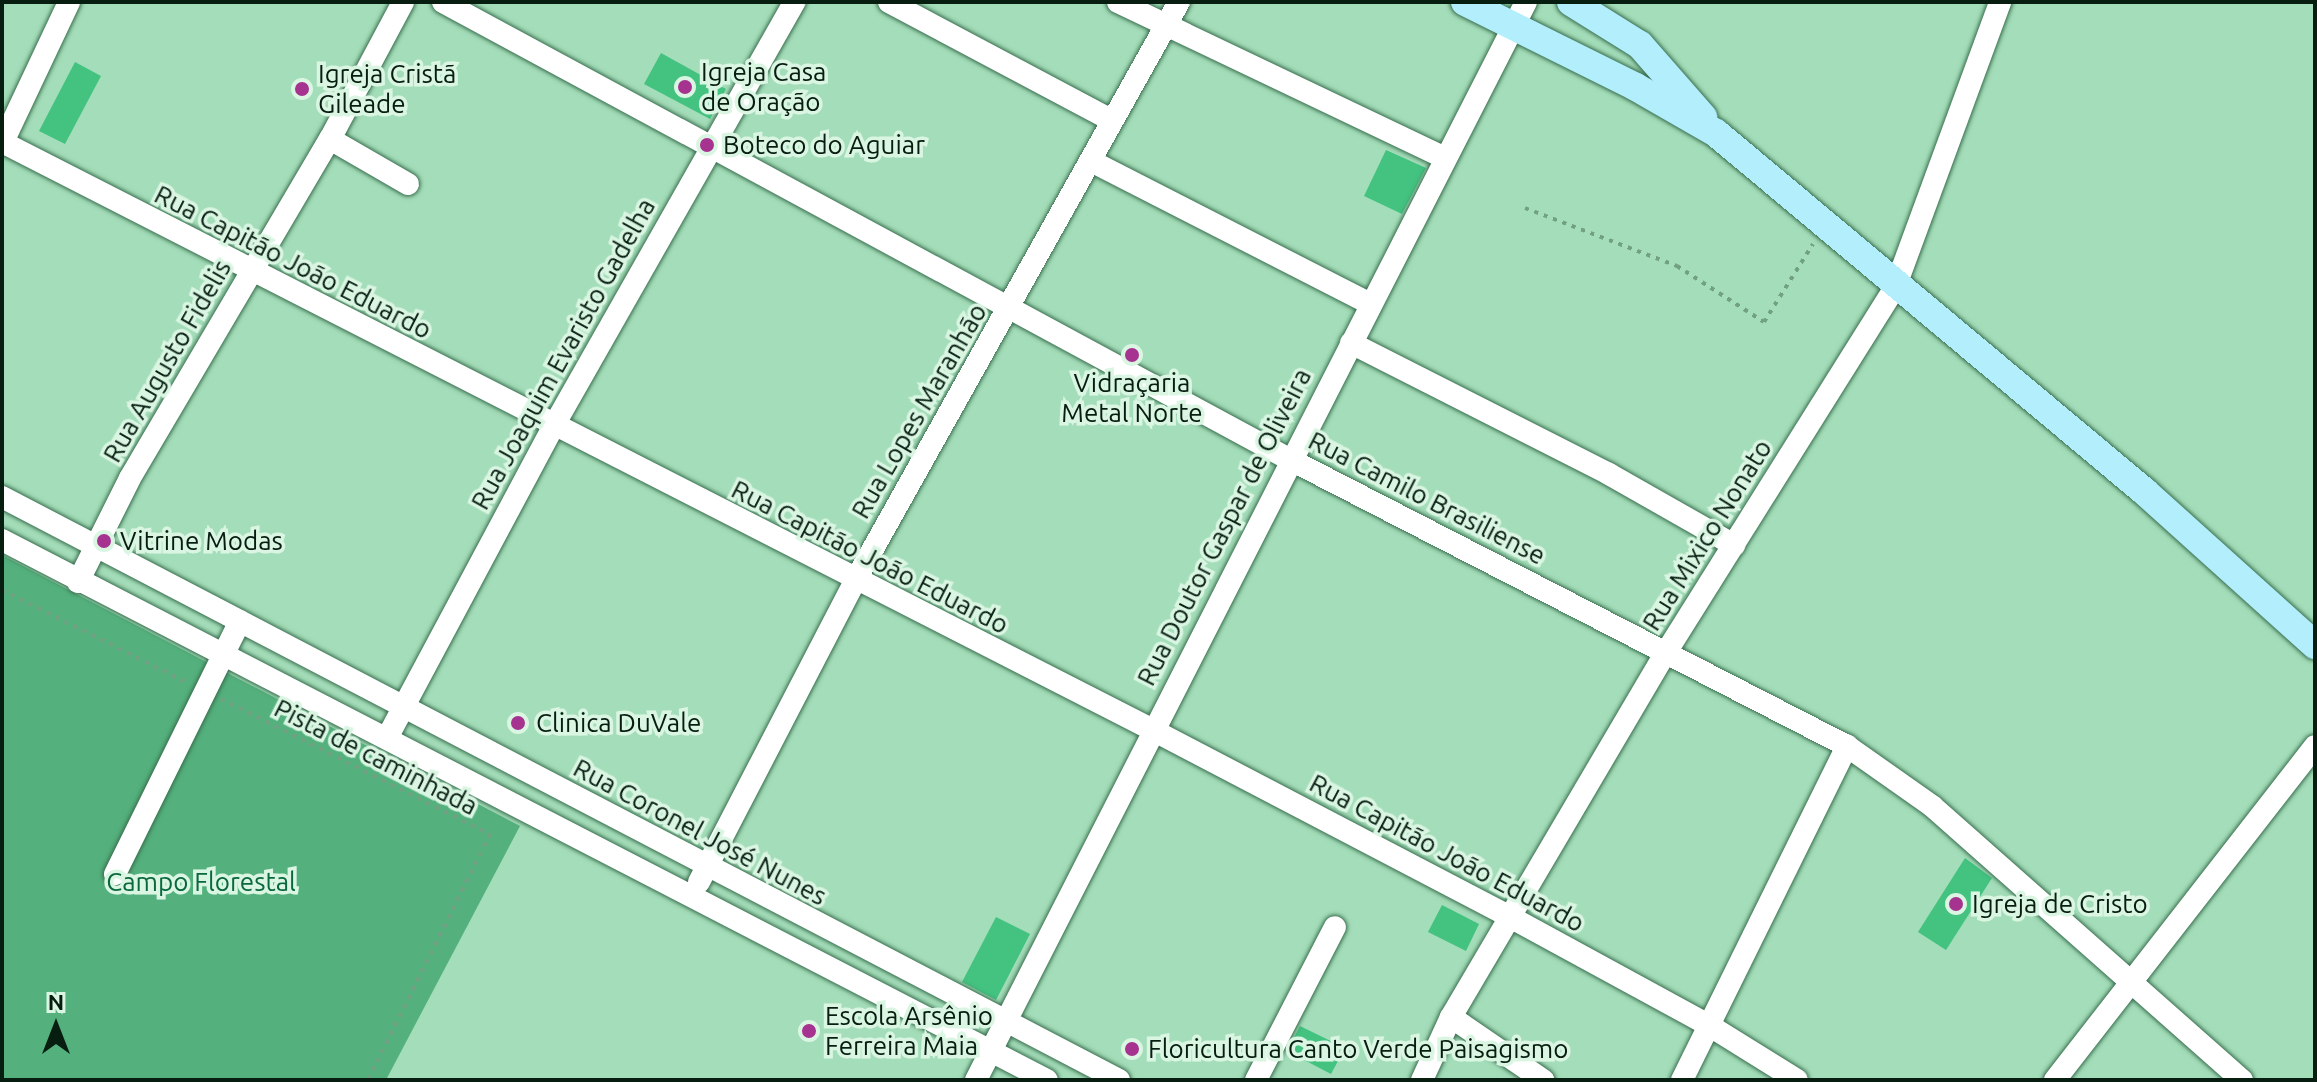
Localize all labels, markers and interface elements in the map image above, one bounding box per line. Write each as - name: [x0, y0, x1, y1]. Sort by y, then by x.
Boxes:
- place label: Igreja Casa de Oração: [701, 56, 826, 118]
- place label: Igreja Cristã Gileade: [318, 58, 456, 120]
- marker: Igreja Casa de Oração: [676, 78, 694, 96]
- marker: Igreja Cristã Gileade: [293, 80, 311, 98]
- place label: Boteco do Aguiar: [723, 129, 925, 161]
- marker: Boteco do Aguiar: [698, 136, 716, 154]
- street label: Rua Capitão João Eduardo: [149, 179, 437, 345]
- street label: Rua Joaquim Evaristo Gadelha: [464, 193, 662, 515]
- street label: Rua Augusto Fidelis: [96, 254, 238, 468]
- street label: Rua Lopes Maranhão: [845, 298, 993, 524]
- marker: Vidraçaria Metal Norte: [1123, 346, 1141, 364]
- street label: Rua Doutor Gaspar de Oliveira: [1130, 363, 1318, 691]
- place label: Vidraçaria Metal Norte: [1061, 367, 1203, 428]
- street label: Rua Camilo Brasiliense: [1303, 425, 1551, 571]
- street label: Rua Mixico Nonato: [1636, 434, 1778, 636]
- street label: Rua Capitão João Eduardo: [726, 474, 1014, 640]
- place label: Vitrine Modas: [120, 525, 283, 557]
- marker: Vitrine Modas: [95, 532, 113, 550]
- street label: Pista de caminhada: [269, 692, 483, 822]
- place label: Clinica DuVale: [536, 707, 701, 739]
- marker: Clinica DuVale: [507, 712, 529, 734]
- street label: Rua Coronel José Nunes: [568, 752, 832, 912]
- street label: Rua Capitão João Eduardo: [1304, 767, 1590, 939]
- park label: Campo Florestal: [106, 866, 296, 898]
- place label: Igreja de Cristo: [1972, 888, 2148, 920]
- marker: Igreja de Cristo: [1947, 895, 1965, 913]
- north arrow: [16, 986, 96, 1066]
- text: N: [48, 989, 64, 1014]
- place label: Escola Arsênio Ferreira Maia: [825, 1000, 993, 1062]
- marker: Escola Arsênio Ferreira Maia: [800, 1022, 818, 1040]
- place label: Floricultura Canto Verde Paisagismo: [1148, 1033, 1568, 1065]
- marker: Floricultura Canto Verde Paisagismo: [1123, 1040, 1141, 1058]

